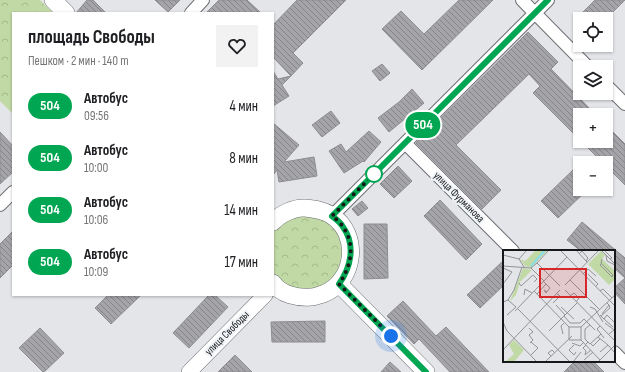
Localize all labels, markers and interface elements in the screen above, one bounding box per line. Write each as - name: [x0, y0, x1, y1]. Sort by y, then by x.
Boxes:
- map controls: [573, 12, 613, 196]
- button: locate: [573, 12, 613, 52]
- button: heart: [216, 25, 258, 67]
- text: площадь Свободы: [28, 26, 155, 49]
- text: Пешком · 2 мин · 140 m: [28, 53, 129, 69]
- button: layers: [573, 60, 613, 100]
- text: Автобус: [84, 89, 128, 108]
- text: 504: [40, 97, 60, 114]
- text: 4 мин: [229, 97, 258, 116]
- text: 09:56: [84, 108, 109, 124]
- button: +: [573, 108, 613, 148]
- line badge: 504: [400, 112, 446, 138]
- text: 504: [413, 116, 433, 133]
- text: Автобус: [84, 141, 128, 160]
- text: 504: [40, 149, 60, 166]
- text: 8 мин: [229, 149, 258, 168]
- button: −: [573, 156, 613, 196]
- text: 10:00: [84, 160, 108, 176]
- unlabelled marker: [365, 165, 383, 183]
- street label: улица Фурманова: [431, 169, 487, 225]
- text: Автобус: [84, 193, 128, 212]
- text: 504: [40, 201, 60, 218]
- text: 14 мин: [224, 201, 258, 220]
- text: 10:06: [84, 212, 108, 228]
- text: Автобус: [84, 245, 128, 264]
- inset map: [503, 250, 615, 362]
- text: 504: [40, 253, 60, 270]
- text: 17 мин: [225, 253, 258, 272]
- text: 10:09: [84, 264, 108, 280]
- street label: улица Свободы: [202, 308, 252, 358]
- your location: [381, 326, 401, 346]

